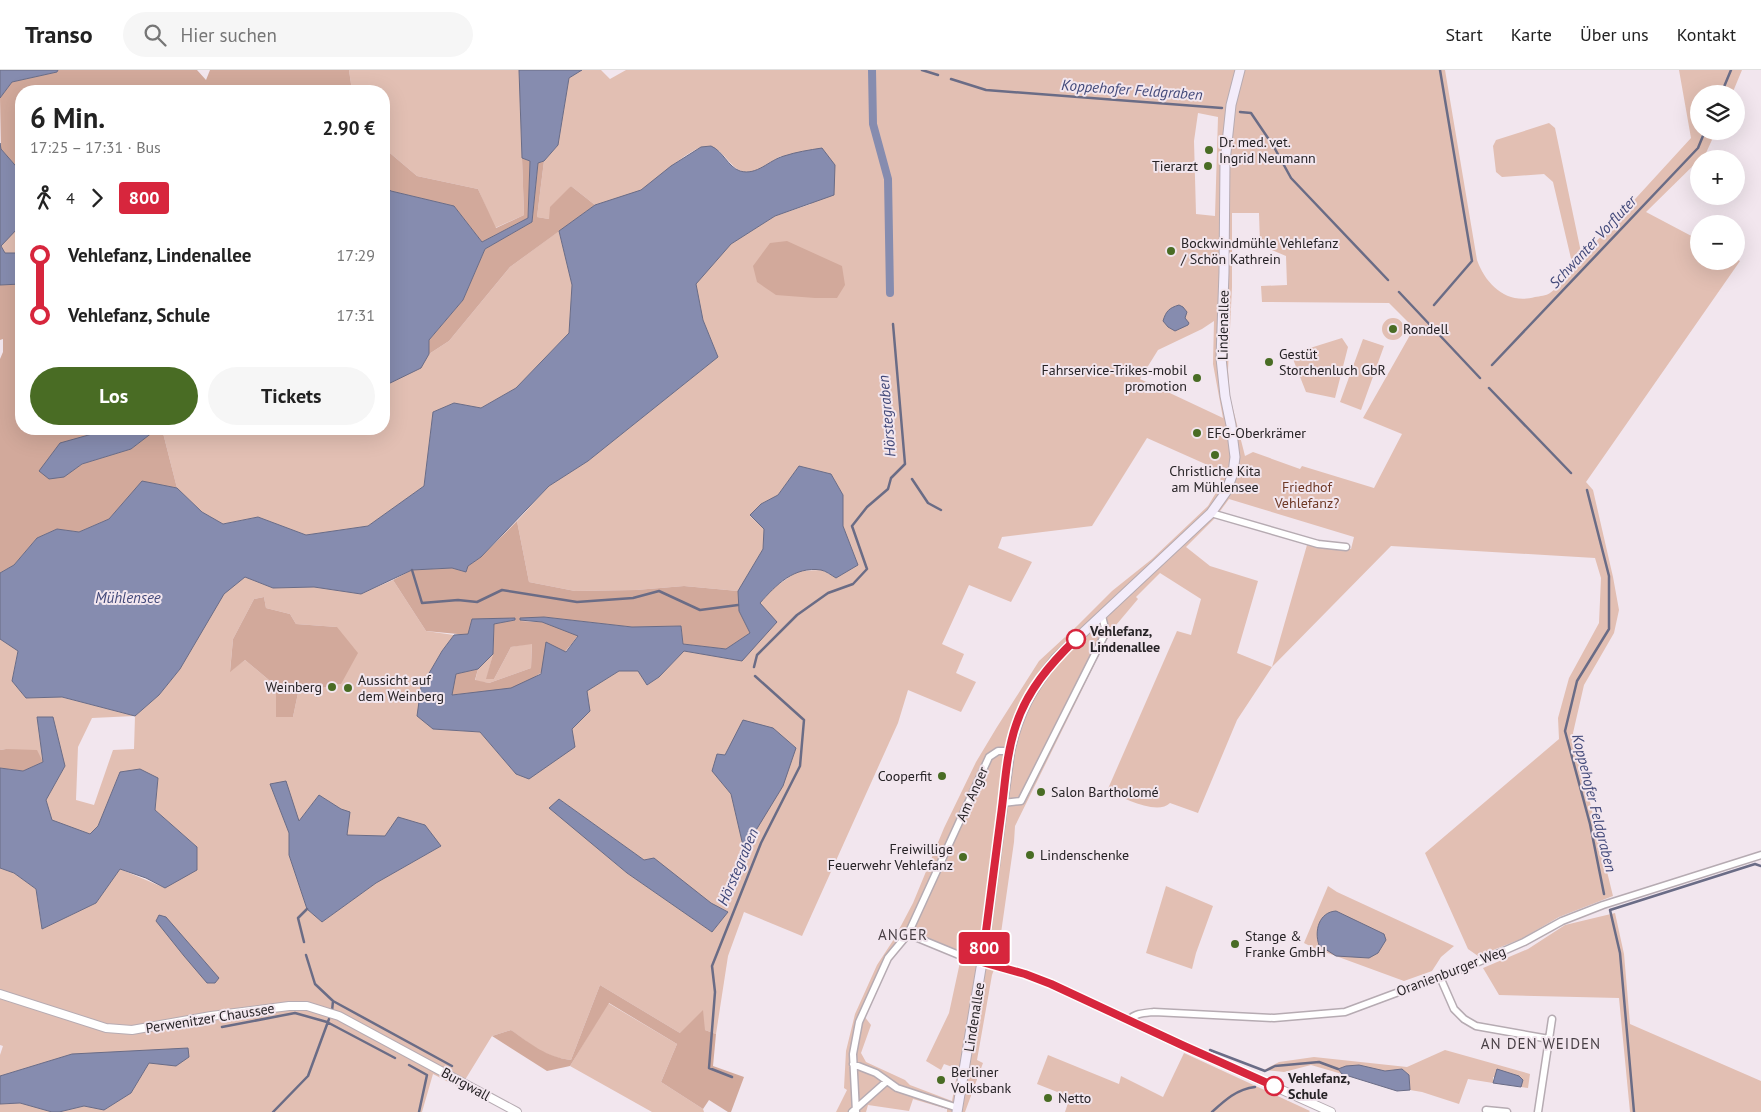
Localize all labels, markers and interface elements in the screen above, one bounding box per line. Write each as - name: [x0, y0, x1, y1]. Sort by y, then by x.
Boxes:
- search box: [123, 12, 473, 57]
- text: Transo: [25, 19, 93, 50]
- icon: search: [141, 21, 169, 49]
- text: Hier suchen: [181, 23, 277, 47]
- text: Start: [1445, 23, 1483, 46]
- text: Karte: [1511, 23, 1552, 46]
- text: Über uns: [1580, 23, 1649, 46]
- text: Kontakt: [1677, 23, 1736, 46]
- water label: Koppehofer Feldgraben: [1061, 75, 1204, 104]
- map controls: [1690, 85, 1745, 270]
- button: layers: [1690, 85, 1745, 140]
- text: 6 Min.: [30, 99, 105, 136]
- text: 2.90 €: [322, 116, 375, 140]
- place label: Dr. med. vet. Ingrid Neumann: [1219, 133, 1316, 167]
- text: 17:25 – 17:31 · Bus: [30, 137, 161, 157]
- marker: Dr. med. vet. Ingrid Neumann: [1203, 144, 1215, 156]
- button: +: [1690, 150, 1745, 205]
- place label: Tierarzt: [1152, 157, 1198, 175]
- marker: Tierarzt: [1202, 160, 1214, 172]
- icon: walk: [30, 184, 58, 212]
- icon: forward: [83, 184, 111, 212]
- text: 800: [129, 186, 159, 209]
- text: 4: [66, 188, 75, 208]
- water label: Schwanter Vorfluter: [1545, 191, 1641, 292]
- button: −: [1690, 215, 1745, 270]
- place label: Bockwindmühle Vehlefanz / Schön Kathrein: [1180, 234, 1338, 268]
- text: Vehlefanz, Lindenallee: [68, 243, 251, 267]
- text: 17:29: [337, 245, 375, 265]
- marker: Bockwindmühle Vehlefanz / Schön Kathrein: [1165, 245, 1177, 257]
- street label: Lindenallee: [1213, 290, 1233, 360]
- text: Vehlefanz, Schule: [68, 303, 210, 327]
- text: 17:31: [337, 305, 375, 325]
- place label: Rondell: [1403, 320, 1449, 338]
- marker: Rondell: [1387, 323, 1399, 335]
- place label: Gestüt Storchenluch GbR: [1279, 345, 1386, 379]
- marker: Gestüt Storchenluch GbR: [1263, 356, 1275, 368]
- place label: Fahrservice-Trikes-mobil promotion: [1041, 361, 1187, 395]
- button: Los: [30, 367, 198, 425]
- button: Tickets: [208, 367, 375, 425]
- marker: Fahrservice-Trikes-mobil promotion: [1191, 372, 1203, 384]
- water label: Hörstegraben: [873, 374, 900, 458]
- place label: EFG-Oberkrämer: [1207, 424, 1306, 442]
- marker: EFG-Oberkrämer: [1191, 427, 1203, 439]
- marker: Christliche Kita am Mühlensee: [1209, 449, 1221, 461]
- place label: Christliche Kita am Mühlensee: [1169, 462, 1261, 496]
- park label: Friedhof Vehlefanz?: [1274, 478, 1339, 512]
- water label: Mühlensee: [95, 588, 161, 607]
- place label: Vehlefanz, Lindenallee: [1089, 622, 1160, 656]
- marker: Vehlefanz, Lindenallee: [1066, 629, 1086, 649]
- place label: Aussicht auf dem Weinberg: [358, 671, 444, 705]
- place label: Weinberg: [266, 678, 322, 696]
- marker: Weinberg: [326, 681, 338, 693]
- marker: Aussicht auf dem Weinberg: [342, 682, 354, 694]
- water label: Koppehofer Feldgraben: [1568, 732, 1621, 874]
- street label: Am Anger: [952, 764, 992, 824]
- place label: Cooperfit: [878, 767, 932, 785]
- marker: Cooperfit: [936, 770, 948, 782]
- place label: Salon Bartholomé: [1051, 783, 1159, 801]
- marker: Salon Bartholomé: [1035, 786, 1047, 798]
- water label: Hörstegraben: [713, 825, 762, 908]
- place label: Freiwillige Feuerwehr Vehlefanz: [828, 840, 953, 874]
- place label: Lindenschenke: [1040, 846, 1129, 864]
- marker: Lindenschenke: [1024, 849, 1036, 861]
- marker: Freiwillige Feuerwehr Vehlefanz: [957, 851, 969, 863]
- district label: ANGER: [878, 925, 928, 944]
- place label: Stange & Franke GmbH: [1245, 927, 1326, 961]
- line badge: 800: [955, 932, 1013, 964]
- text: 800: [969, 936, 999, 959]
- marker: Stange & Franke GmbH: [1229, 938, 1241, 950]
- street label: Oranienburger Weg: [1394, 942, 1508, 1000]
- street label: Lindenallee: [960, 981, 988, 1053]
- street label: Perwenitzer Chaussee: [144, 999, 276, 1037]
- district label: AN DEN WEIDEN: [1481, 1034, 1601, 1053]
- street label: Burgwall: [438, 1063, 494, 1105]
- place label: Berliner Volksbank: [950, 1063, 1011, 1097]
- place label: Vehlefanz, Schule: [1287, 1069, 1350, 1103]
- marker: Berliner Volksbank: [935, 1074, 947, 1086]
- marker: Vehlefanz, Schule: [1264, 1076, 1284, 1096]
- place label: Netto: [1058, 1089, 1091, 1107]
- marker: Netto: [1042, 1092, 1054, 1104]

